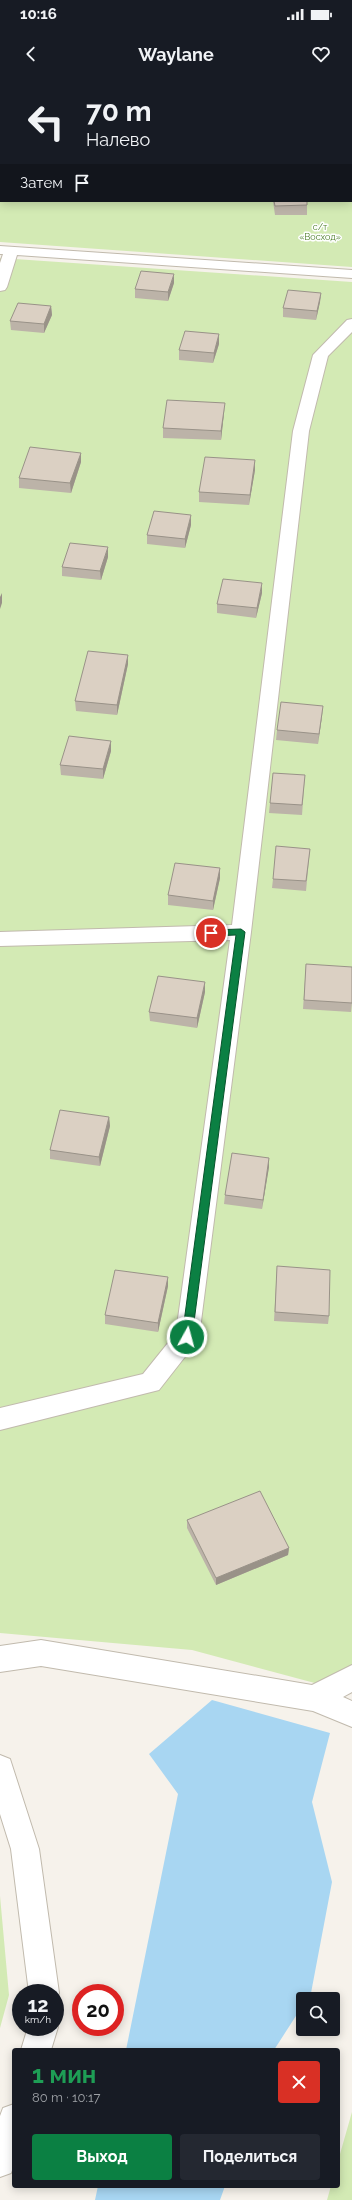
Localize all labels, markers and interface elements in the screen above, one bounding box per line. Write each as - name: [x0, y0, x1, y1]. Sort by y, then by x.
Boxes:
- text: 10:16: [20, 5, 57, 23]
- icon: back: [20, 43, 42, 65]
- icon: heart: [310, 43, 332, 65]
- text: Waylane: [138, 44, 214, 65]
- text: 70 m: [86, 95, 152, 128]
- icon: left: [20, 96, 72, 148]
- text: Налево: [86, 129, 150, 150]
- icon: arrive: [71, 172, 93, 194]
- text: Затем: [20, 174, 63, 192]
- park label: с/т «Восход»: [299, 222, 341, 242]
- pin: [194, 916, 228, 950]
- icon: arrive: [200, 922, 222, 944]
- position arrow: [166, 1316, 208, 1358]
- speed limit sign: 20: [72, 1984, 124, 2036]
- map controls: [296, 1992, 340, 2036]
- button: search: [296, 1992, 340, 2036]
- text: 12: [27, 1993, 49, 2017]
- text: km/h: [25, 2014, 51, 2025]
- text: 1 мин: [32, 2060, 96, 2089]
- button: close: [278, 2061, 320, 2103]
- text: 80 m · 10:17: [32, 2090, 100, 2105]
- button: Выход: [32, 2134, 172, 2180]
- button: Поделиться: [180, 2134, 320, 2180]

